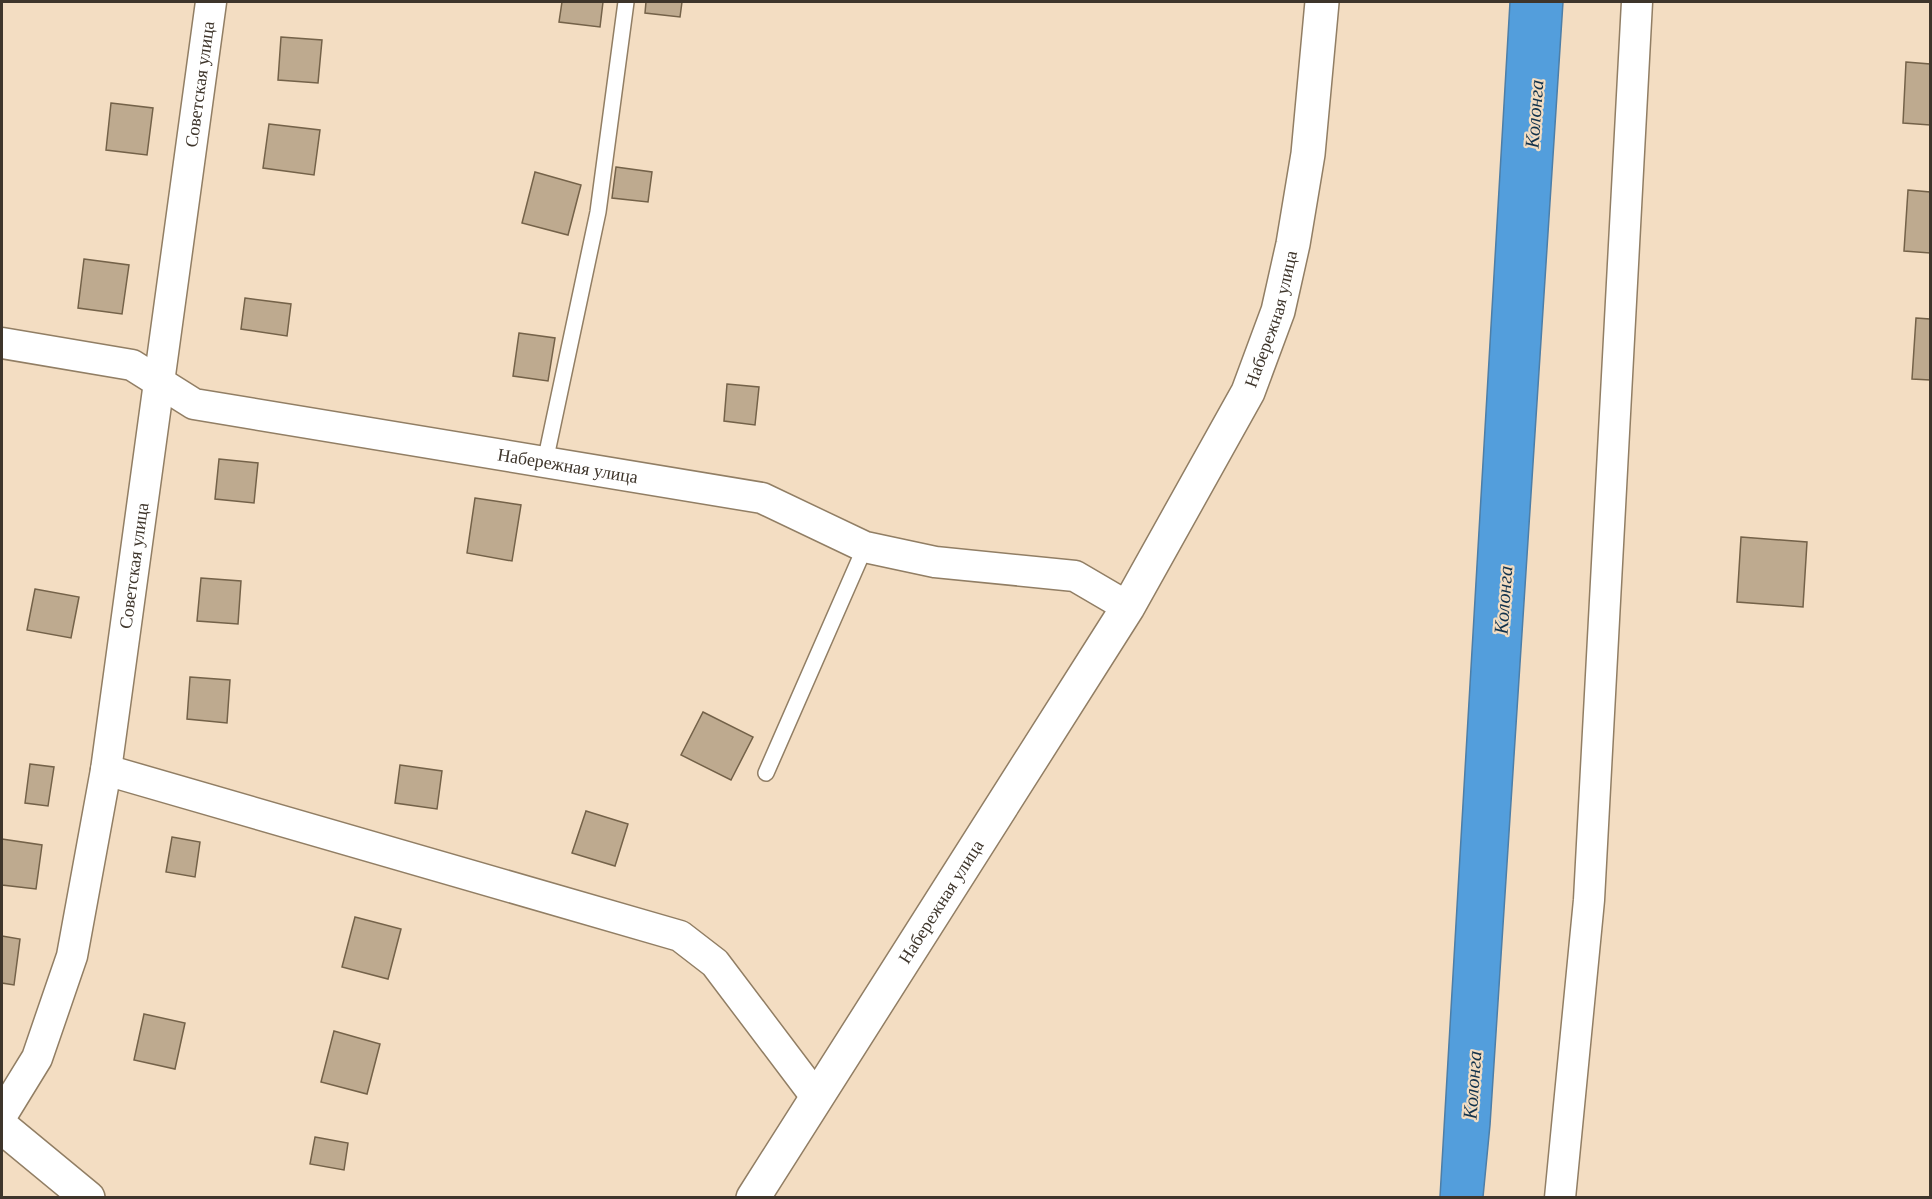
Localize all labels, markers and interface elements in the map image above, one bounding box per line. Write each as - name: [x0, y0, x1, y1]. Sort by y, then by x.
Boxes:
- street label: Советская улица: [181, 20, 218, 149]
- water label: Колонга: [1521, 79, 1547, 150]
- street label: Набережная улица: [1241, 249, 1301, 390]
- street label: Набережная улица: [496, 444, 640, 487]
- street label: Советская улица: [115, 501, 152, 630]
- water label: Колонга: [1490, 565, 1516, 636]
- street label: Набережная улица: [894, 836, 988, 967]
- water label: Колонга: [1459, 1050, 1485, 1121]

